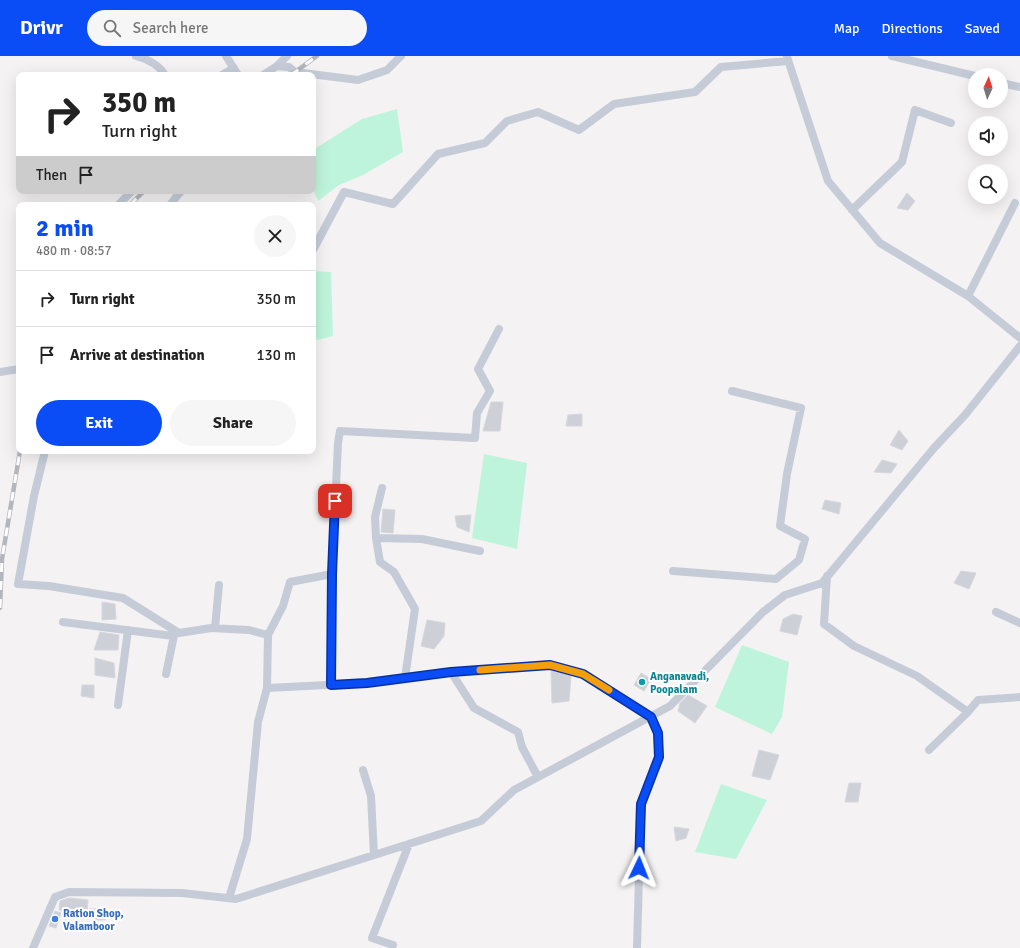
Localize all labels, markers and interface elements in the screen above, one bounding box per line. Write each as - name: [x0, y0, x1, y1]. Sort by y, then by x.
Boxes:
- search box: [87, 10, 367, 46]
- text: Drivr: [20, 16, 63, 40]
- icon: search: [101, 17, 123, 39]
- text: Search here: [133, 19, 208, 37]
- text: Map: [834, 20, 860, 37]
- text: Directions: [882, 20, 943, 37]
- text: Saved: [965, 20, 1000, 37]
- north arrow: [968, 68, 1008, 108]
- map controls: [968, 68, 1008, 204]
- text: 350 m: [102, 86, 176, 120]
- icon: right: [36, 88, 88, 140]
- button: sound: [968, 116, 1008, 156]
- text: Turn right: [102, 120, 177, 142]
- icon: arrive: [75, 164, 97, 186]
- button: search: [968, 164, 1008, 204]
- text: Then: [36, 166, 67, 184]
- text: 2 min: [36, 213, 94, 243]
- button: close: [254, 215, 296, 257]
- text: 480 m · 08:57: [36, 243, 112, 259]
- icon: right: [36, 288, 58, 310]
- text: Turn right: [70, 290, 135, 308]
- text: 350 m: [256, 290, 296, 308]
- icon: arrive: [36, 344, 58, 366]
- text: Arrive at destination: [70, 346, 205, 364]
- text: 130 m: [256, 346, 296, 364]
- button: Exit: [36, 400, 162, 446]
- button: Share: [170, 400, 296, 446]
- pin: [318, 484, 352, 518]
- icon: arrive: [324, 490, 346, 512]
- place label: Anganavadi, Poopalam: [650, 670, 709, 696]
- marker: Anganavadi, Poopalam: [637, 677, 647, 687]
- position arrow: [618, 847, 660, 889]
- place label: Ration Shop, Valamboor: [63, 907, 124, 933]
- marker: Ration Shop, Valamboor: [50, 914, 60, 924]

